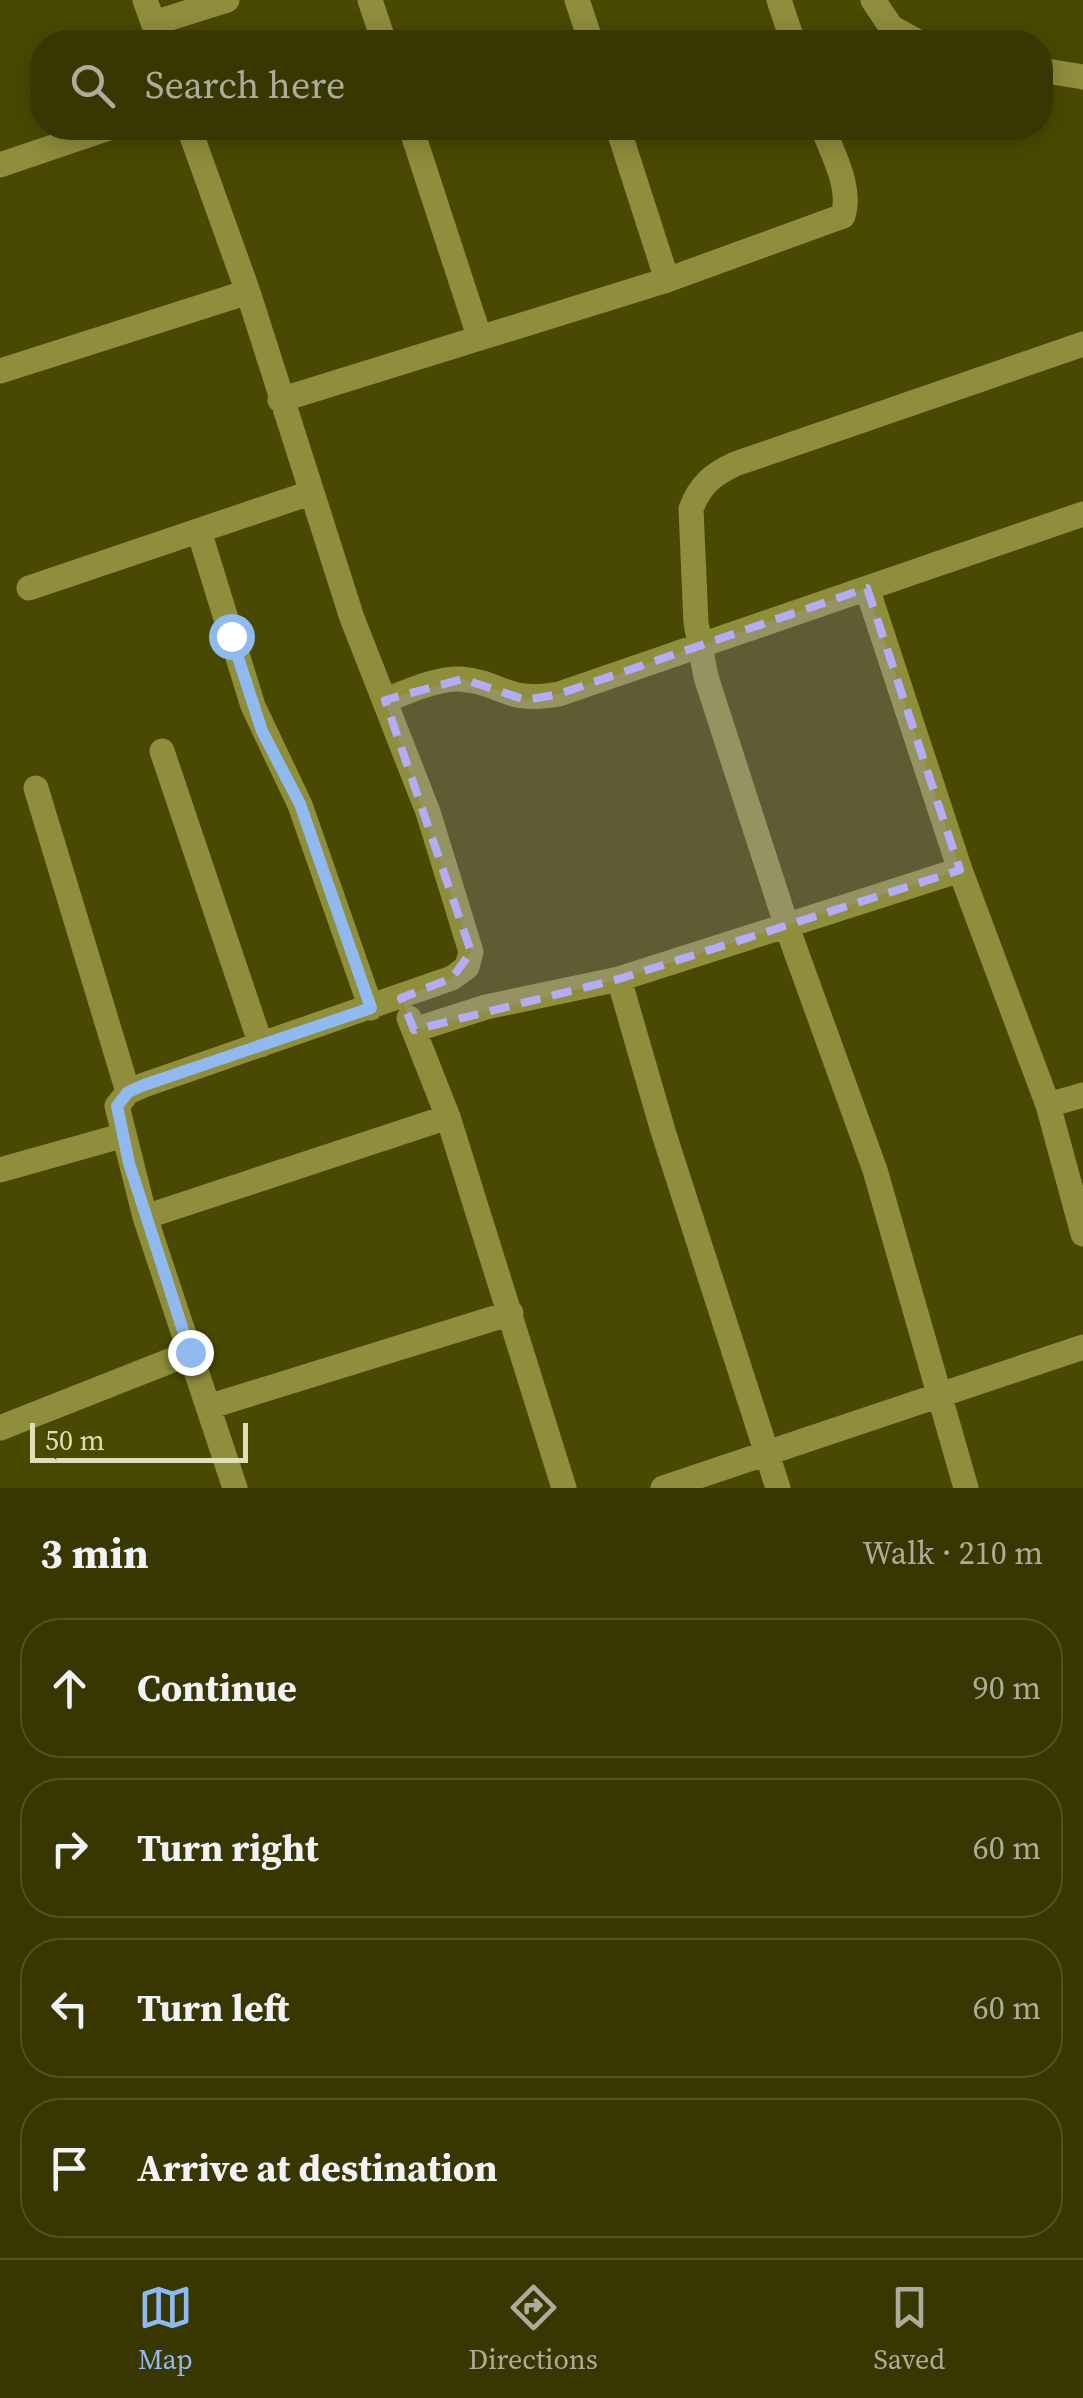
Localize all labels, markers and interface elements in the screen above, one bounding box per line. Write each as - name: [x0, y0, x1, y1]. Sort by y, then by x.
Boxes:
- search box: [30, 30, 1053, 140]
- icon: search: [65, 58, 120, 113]
- text: Search here: [145, 59, 345, 111]
- route start: [209, 614, 255, 660]
- route end: [168, 1330, 214, 1376]
- scale bar: [30, 1418, 248, 1462]
- text: 50 m: [45, 1421, 105, 1459]
- text: 3 min: [40, 1524, 149, 1582]
- text: Walk · 210 m: [862, 1531, 1043, 1575]
- icon: ahead: [42, 1661, 97, 1716]
- text: Continue: [137, 1662, 297, 1714]
- text: 90 m: [973, 1666, 1041, 1710]
- icon: right: [42, 1821, 97, 1876]
- text: Turn right: [137, 1822, 319, 1874]
- text: 60 m: [973, 1826, 1041, 1870]
- icon: left: [42, 1981, 97, 2036]
- text: Turn left: [137, 1982, 289, 2034]
- text: 60 m: [973, 1986, 1041, 2030]
- icon: arrive: [42, 2141, 97, 2196]
- text: Arrive at destination: [137, 2142, 498, 2194]
- tab: Map: [138, 2280, 193, 2378]
- tab: Directions: [468, 2280, 598, 2378]
- tab: Saved: [873, 2280, 945, 2378]

